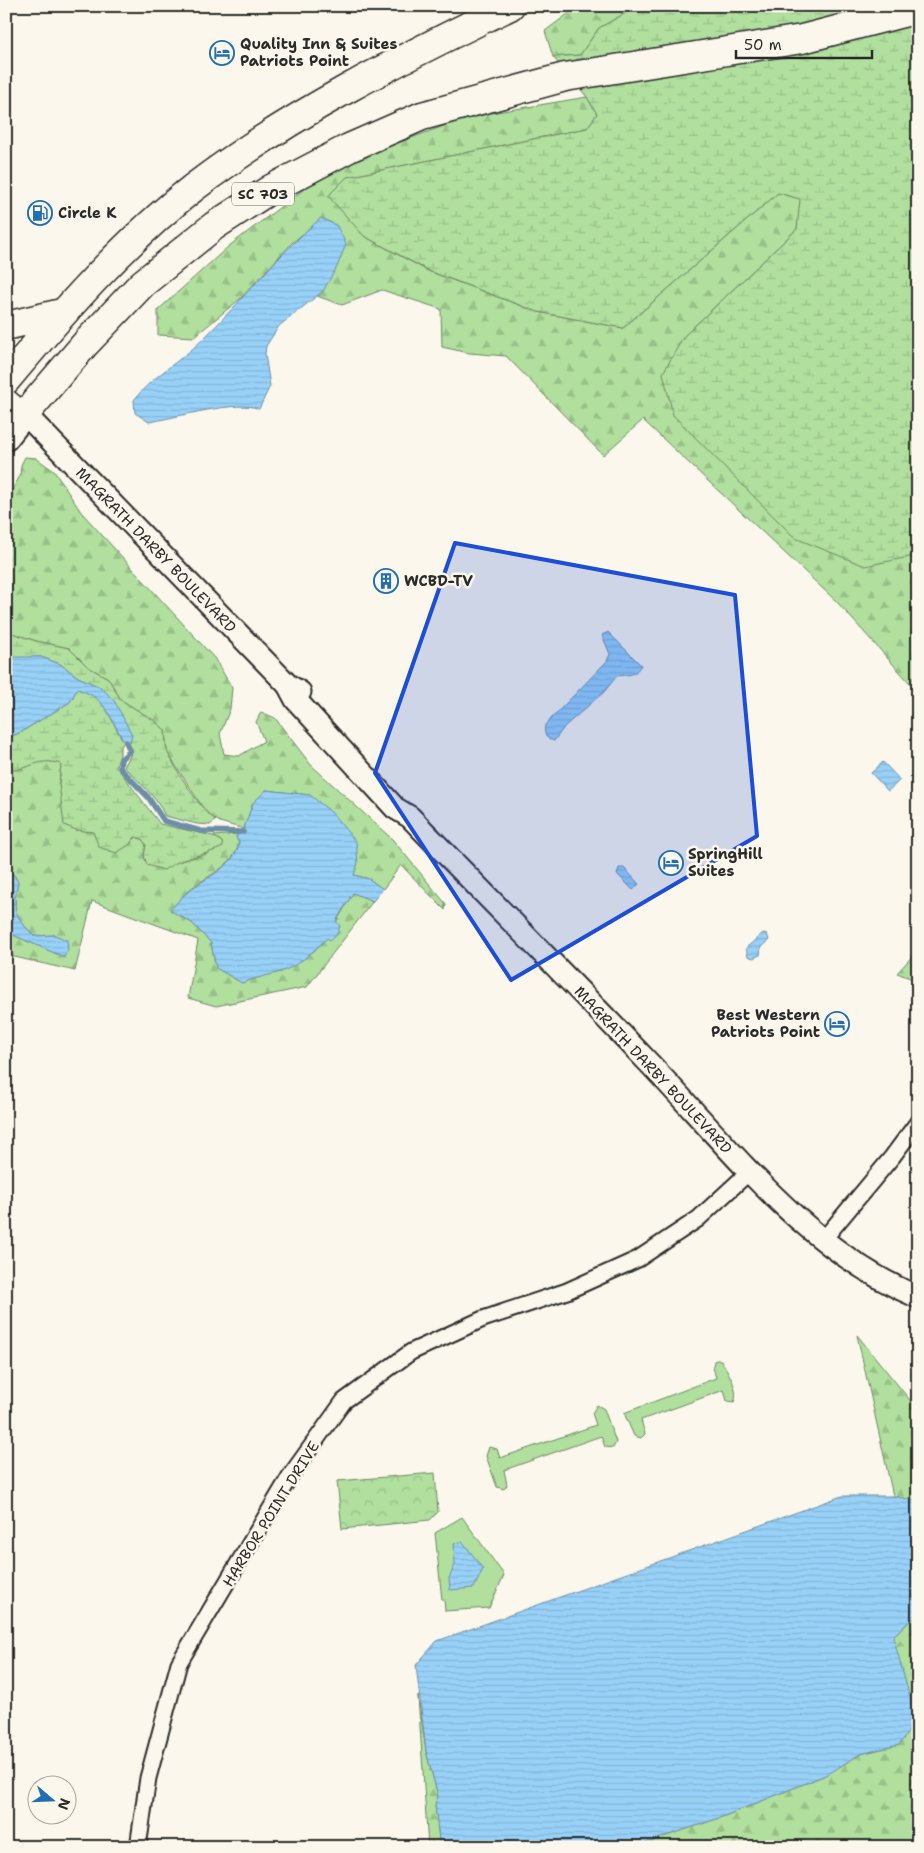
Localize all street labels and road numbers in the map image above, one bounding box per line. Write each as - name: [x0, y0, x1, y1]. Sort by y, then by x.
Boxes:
- road number: SC 703: [232, 182, 294, 205]
- street label: MAGRATH DARBY BOULEVARD: [71, 463, 241, 637]
- street label: MAGRATH DARBY BOULEVARD: [570, 982, 736, 1158]
- street label: HARBOR POINT DRIVE: [218, 1437, 324, 1591]

